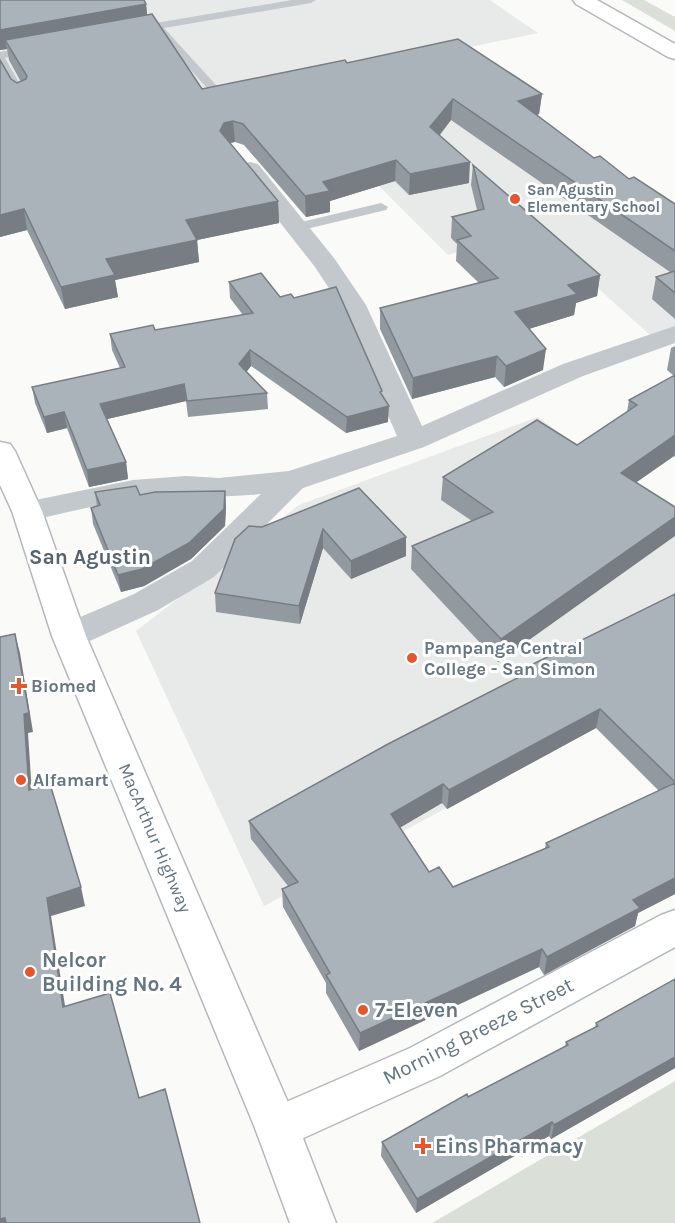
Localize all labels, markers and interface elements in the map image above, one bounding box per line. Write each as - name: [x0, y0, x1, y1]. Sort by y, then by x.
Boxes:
- place label: San Agustin Elementary School: [527, 181, 660, 216]
- marker: San Agustin Elementary School: [508, 192, 522, 206]
- district label: San Agustin: [29, 545, 151, 569]
- place label: Pampanga Central College - San Simon: [424, 637, 596, 680]
- marker: Pampanga Central College - San Simon: [405, 651, 419, 665]
- place label: Biomed: [31, 675, 96, 697]
- marker: Biomed: [12, 679, 26, 693]
- street label: MacArthur Highway: [114, 760, 197, 917]
- place label: Alfamart: [33, 769, 109, 791]
- marker: Alfamart: [14, 773, 28, 787]
- place label: Nelcor Building No. 4: [42, 948, 182, 996]
- marker: Nelcor Building No. 4: [23, 965, 37, 979]
- street label: Morning Breeze Street: [379, 972, 577, 1090]
- place label: 7-Eleven: [375, 998, 458, 1022]
- marker: 7-Eleven: [356, 1003, 370, 1017]
- place label: Eins Pharmacy: [435, 1134, 584, 1158]
- marker: Eins Pharmacy: [416, 1139, 430, 1153]

